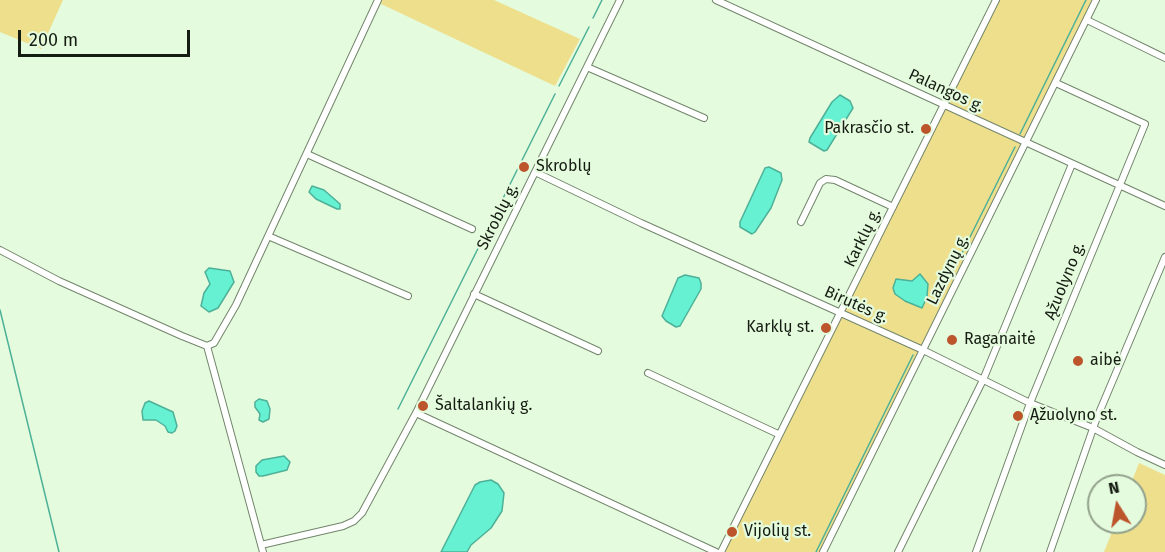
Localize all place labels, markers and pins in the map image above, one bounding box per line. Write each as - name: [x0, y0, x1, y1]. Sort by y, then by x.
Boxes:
- place label: Pakrasčio st.: [824, 119, 914, 139]
- marker: Pakrasčio st.: [919, 122, 933, 136]
- place label: Skroblų: [536, 157, 591, 177]
- marker: Skroblų: [517, 160, 531, 174]
- place label: Karklų st.: [746, 318, 814, 338]
- marker: Karklų st.: [819, 321, 833, 335]
- place label: Raganaitė: [964, 330, 1036, 350]
- marker: Raganaitė: [945, 333, 959, 347]
- place label: aibė: [1090, 351, 1121, 371]
- marker: aibė: [1071, 354, 1085, 368]
- place label: Šaltalankių g.: [435, 396, 532, 416]
- marker: Šaltalankių g.: [416, 399, 430, 413]
- place label: Ąžuolyno st.: [1030, 406, 1117, 426]
- marker: Ąžuolyno st.: [1011, 409, 1025, 423]
- place label: Vijolių st.: [744, 522, 811, 542]
- marker: Vijolių st.: [725, 525, 739, 539]

